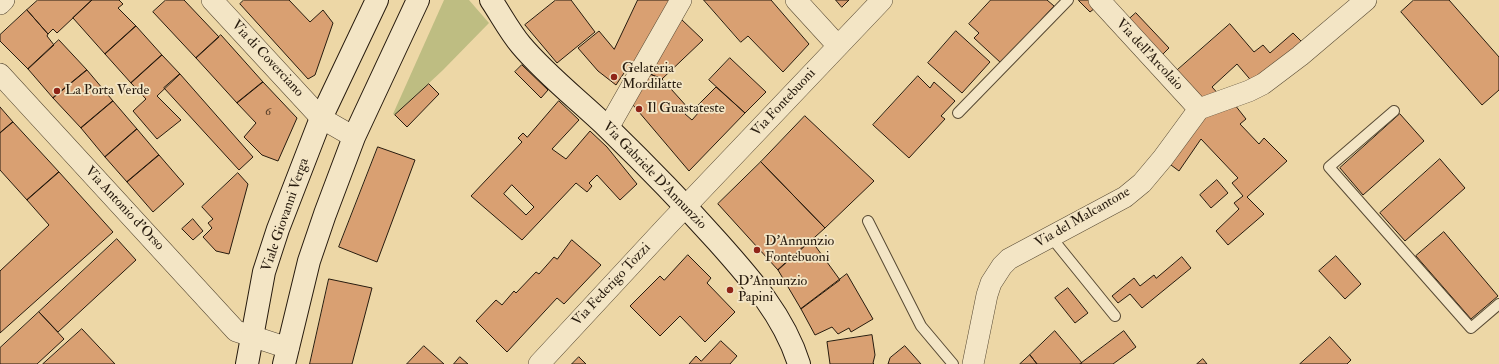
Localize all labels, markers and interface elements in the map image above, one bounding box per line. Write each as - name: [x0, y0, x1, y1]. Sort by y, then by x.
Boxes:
- street label: Via dell'Arcolaio: [1112, 16, 1186, 94]
- street label: Via di Coverciano: [227, 17, 307, 101]
- place label: Gelateria Mordilatte: [622, 61, 682, 94]
- street label: Via Fontebuoni: [748, 66, 820, 140]
- marker: Gelateria Mordilatte: [609, 72, 619, 82]
- place label: La Porta Verde: [65, 83, 149, 99]
- marker: La Porta Verde: [52, 86, 62, 96]
- place label: Il Guastateste: [647, 101, 725, 117]
- marker: Il Guastateste: [634, 104, 644, 114]
- house number: 6: [265, 105, 271, 119]
- street label: Via Gabriele D'Annunzio: [598, 119, 710, 233]
- street label: Viale Giovanni Verga: [259, 156, 313, 274]
- street label: Via Antonio d'Orso: [81, 164, 167, 254]
- street label: Via del Malcantone: [1032, 184, 1134, 252]
- place label: D'Annunzio Fontebuoni: [765, 234, 834, 266]
- street label: Via Federigo Tozzi: [569, 240, 655, 330]
- marker: D'Annunzio Fontebuoni: [752, 245, 762, 255]
- place label: D'Annunzio Papini: [738, 274, 807, 306]
- marker: D'Annunzio Papini: [725, 285, 735, 295]

